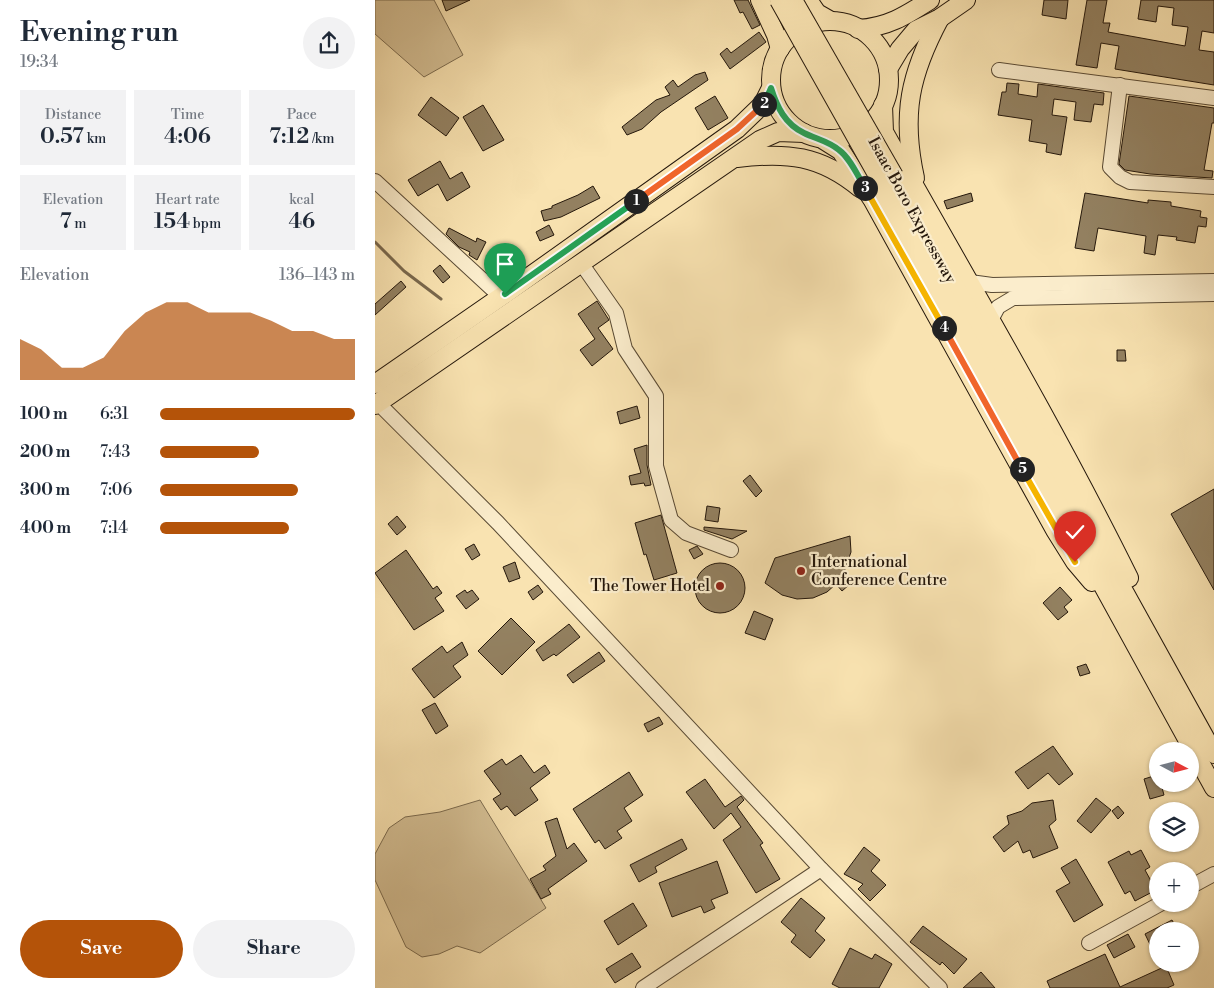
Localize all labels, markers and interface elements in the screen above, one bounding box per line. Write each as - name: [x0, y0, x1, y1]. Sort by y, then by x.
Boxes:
- text: Evening run: [20, 15, 179, 50]
- button: share: [303, 17, 355, 69]
- text: 19:34: [20, 52, 58, 72]
- pin: 2: [751, 92, 777, 116]
- text: 2: [760, 95, 769, 113]
- text: Distance: [45, 106, 101, 124]
- text: Time: [171, 106, 204, 124]
- text: Pace: [287, 106, 317, 124]
- text: 0.57: [40, 124, 84, 150]
- text: 4:06: [164, 124, 211, 150]
- text: 7:12: [269, 124, 309, 150]
- text: km: [84, 130, 106, 148]
- text: /km: [309, 130, 334, 148]
- street label: Isaac Boro Expressway: [863, 133, 961, 287]
- pin: 3: [853, 176, 877, 200]
- text: 3: [861, 179, 870, 197]
- pin: 1: [623, 188, 649, 214]
- text: Elevation: [43, 191, 103, 209]
- text: Heart rate: [155, 191, 220, 209]
- text: kcal: [289, 191, 315, 209]
- text: 1: [633, 192, 640, 210]
- text: 7: [60, 209, 71, 235]
- text: 154: [154, 209, 190, 235]
- text: 46: [289, 209, 315, 235]
- text: m: [71, 215, 87, 233]
- text: bpm: [190, 215, 221, 233]
- pin: [484, 243, 526, 294]
- icon: arrive: [491, 250, 519, 278]
- text: Elevation: [20, 265, 89, 285]
- text: 136–143 m: [279, 265, 355, 285]
- pin: 4: [931, 316, 957, 340]
- text: 4: [940, 319, 949, 337]
- text: 100 m: [20, 404, 68, 424]
- text: 6:31: [100, 404, 129, 424]
- text: 200 m: [20, 442, 70, 462]
- text: 7:43: [100, 442, 130, 462]
- pin: 5: [1009, 456, 1035, 482]
- text: 5: [1018, 460, 1027, 478]
- text: 300 m: [20, 480, 70, 500]
- text: 7:06: [100, 480, 132, 500]
- pin: [1054, 511, 1096, 562]
- text: 400 m: [20, 518, 71, 538]
- text: 7:14: [100, 518, 128, 538]
- icon: check: [1061, 518, 1089, 546]
- place label: International Conference Centre: [811, 552, 947, 590]
- marker: International Conference Centre: [795, 565, 807, 577]
- place label: The Tower Hotel: [590, 576, 710, 596]
- marker: The Tower Hotel: [714, 580, 726, 592]
- north arrow: [1149, 742, 1199, 792]
- map controls: [1149, 742, 1199, 972]
- button: layers: [1149, 802, 1199, 852]
- button: +: [1149, 862, 1199, 912]
- button: Save: [20, 920, 183, 978]
- button: Share: [193, 920, 355, 978]
- button: −: [1149, 922, 1199, 972]

